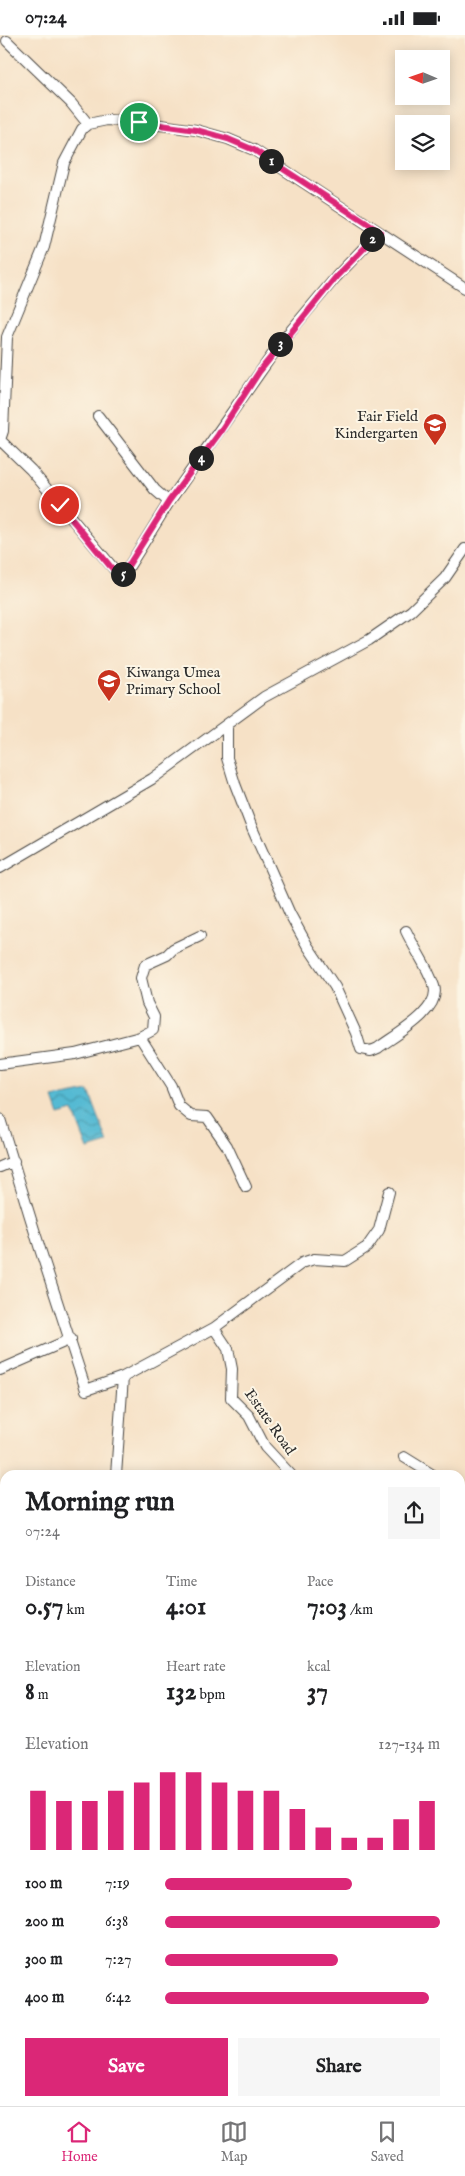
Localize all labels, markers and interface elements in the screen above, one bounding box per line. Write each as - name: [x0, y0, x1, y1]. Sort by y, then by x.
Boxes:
- text: 07:24: [25, 6, 66, 30]
- north arrow: [395, 50, 450, 105]
- map controls: [395, 50, 450, 170]
- pin: [118, 101, 160, 143]
- icon: arrive: [125, 108, 153, 136]
- button: layers: [395, 115, 450, 170]
- pin: 1: [258, 149, 284, 173]
- text: 1: [269, 152, 274, 170]
- pin: 2: [360, 227, 384, 251]
- text: 2: [369, 230, 376, 248]
- pin: 3: [268, 331, 292, 357]
- text: 3: [278, 335, 283, 353]
- place label: Fair Field Kindergarten: [335, 407, 419, 443]
- school or university icon: Fair Field Kindergarten: [422, 412, 448, 446]
- pin: 4: [188, 445, 214, 471]
- text: 4: [198, 449, 205, 467]
- pin: [39, 484, 81, 526]
- icon: check: [46, 491, 74, 519]
- pin: 5: [110, 561, 136, 587]
- text: 5: [121, 565, 126, 583]
- place label: Kiwanga Umea Primary School: [126, 663, 222, 699]
- school or university icon: Kiwanga Umea Primary School: [96, 668, 122, 702]
- street label: Estate Road: [240, 1385, 300, 1460]
- text: Morning run: [25, 1485, 175, 1520]
- button: share: [388, 1487, 440, 1539]
- text: 07:24: [25, 1522, 60, 1542]
- text: Distance: [25, 1573, 76, 1591]
- text: Time: [166, 1573, 197, 1591]
- text: Pace: [307, 1573, 334, 1591]
- text: 0.57: [25, 1591, 63, 1623]
- text: 4:01: [166, 1591, 206, 1623]
- text: 7:03: [307, 1591, 347, 1623]
- text: km: [63, 1601, 85, 1619]
- text: /km: [347, 1601, 373, 1619]
- text: Elevation: [25, 1658, 81, 1676]
- text: Heart rate: [166, 1658, 226, 1676]
- text: kcal: [307, 1658, 330, 1676]
- text: 8: [25, 1676, 35, 1708]
- text: 132: [166, 1676, 196, 1708]
- text: 37: [307, 1676, 328, 1708]
- text: m: [35, 1686, 49, 1704]
- text: bpm: [196, 1686, 225, 1704]
- text: Elevation: [25, 1735, 88, 1755]
- text: 127–134 m: [378, 1735, 440, 1755]
- text: 100 m: [25, 1874, 62, 1894]
- text: 7:19: [105, 1874, 130, 1894]
- text: 200 m: [25, 1912, 64, 1932]
- text: 6:38: [105, 1912, 128, 1932]
- text: 300 m: [25, 1950, 63, 1970]
- text: 7:27: [105, 1950, 132, 1970]
- text: 400 m: [25, 1988, 64, 2008]
- text: 6:42: [105, 1988, 131, 2008]
- button: Save: [25, 2038, 228, 2096]
- button: Share: [238, 2038, 440, 2096]
- tab: Home: [61, 2118, 98, 2166]
- tab: Map: [220, 2118, 248, 2166]
- tab: Saved: [371, 2118, 404, 2166]

